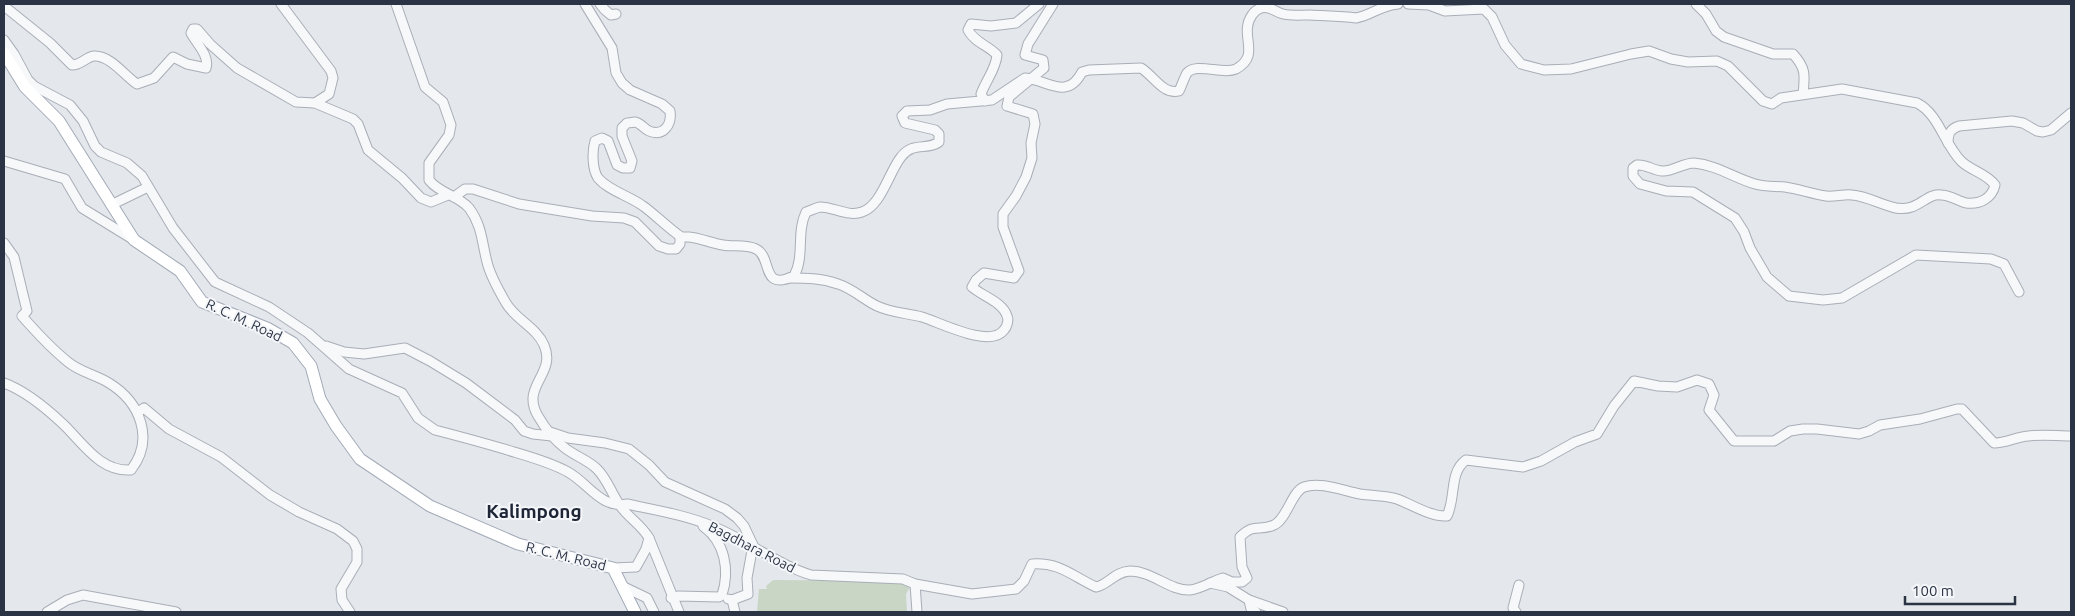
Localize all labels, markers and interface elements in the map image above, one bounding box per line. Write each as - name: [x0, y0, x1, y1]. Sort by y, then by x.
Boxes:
- street label: R. C. M. Road: [203, 295, 285, 345]
- district label: Kalimpong: [486, 500, 582, 522]
- street label: Bagdhara Road: [706, 518, 798, 576]
- street label: R. C. M. Road: [524, 538, 608, 574]
- scale bar: [1905, 574, 2015, 606]
- text: 100 m: [1912, 582, 1954, 599]

